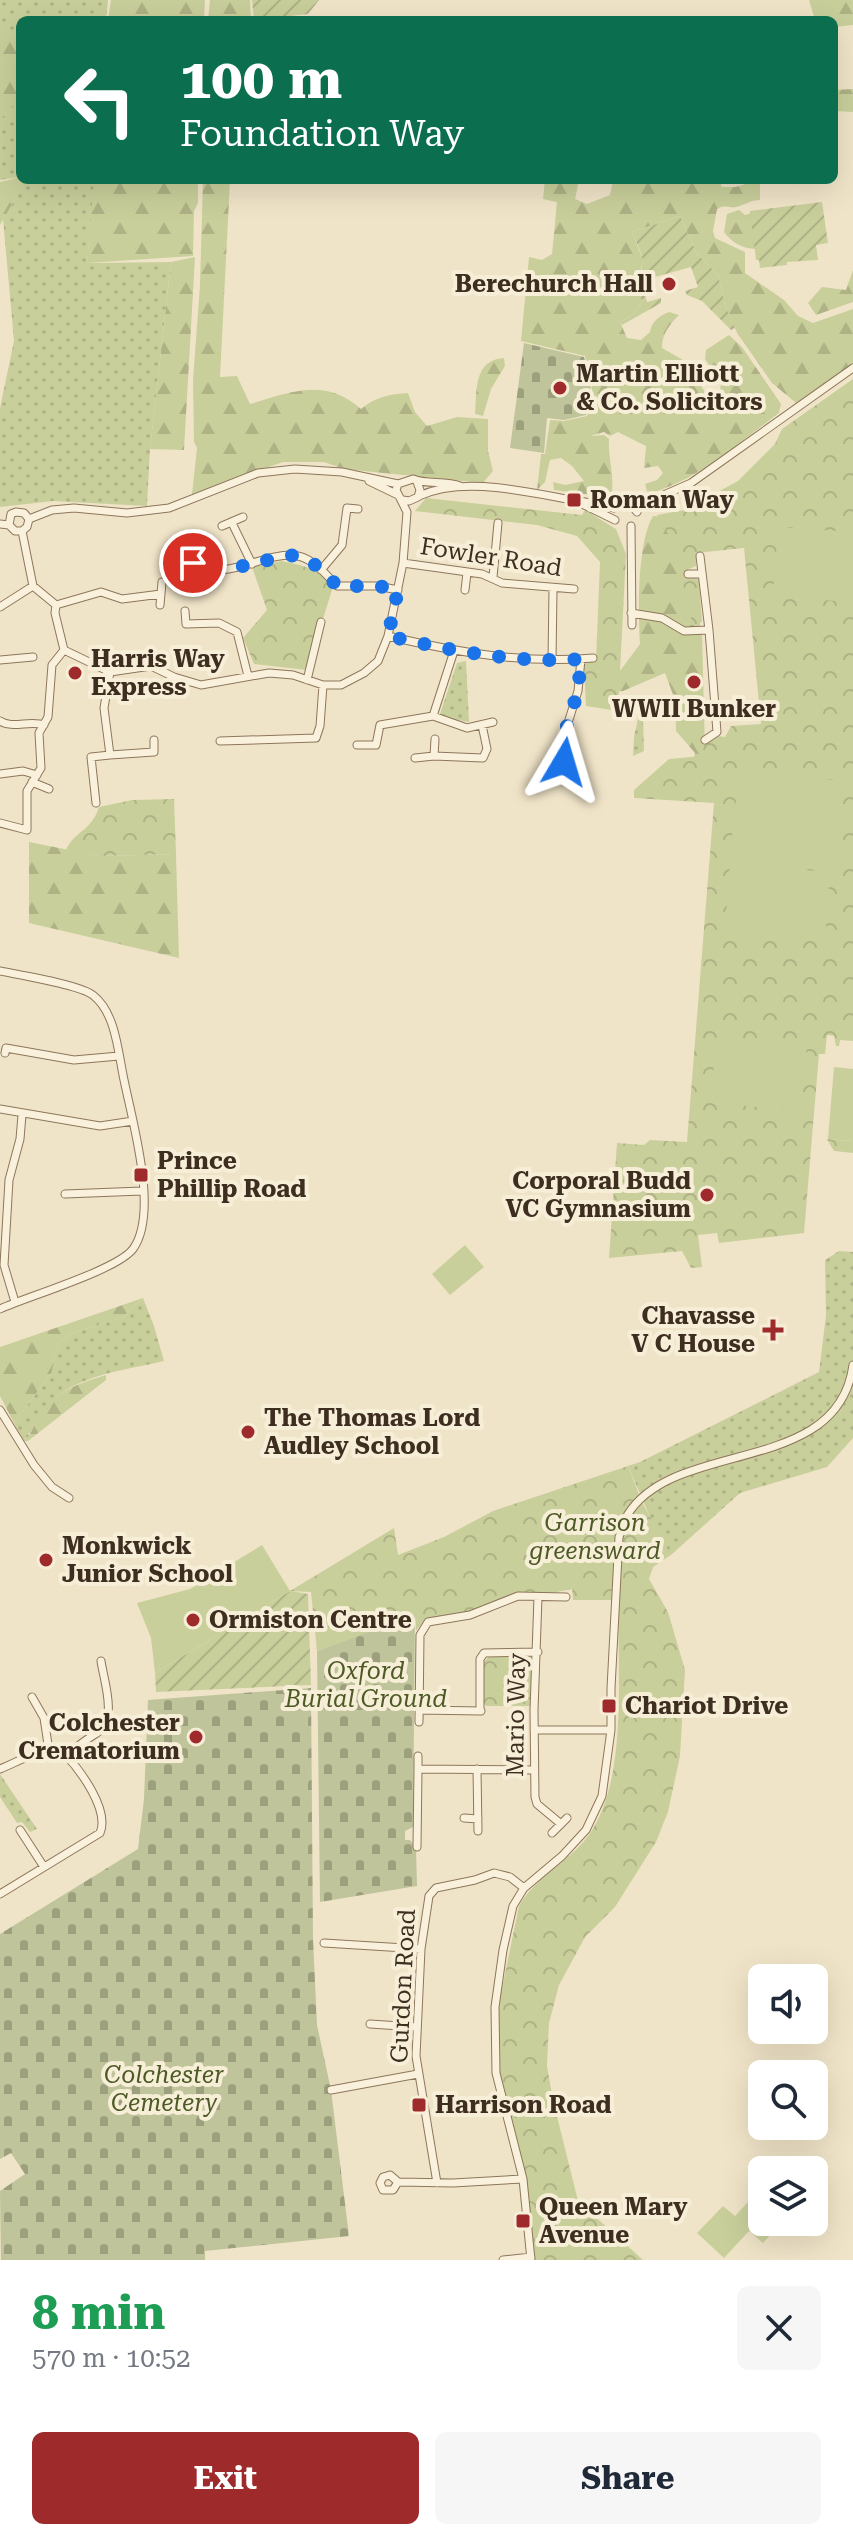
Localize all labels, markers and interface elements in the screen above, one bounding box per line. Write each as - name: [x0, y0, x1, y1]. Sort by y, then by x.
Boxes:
- text: 100 m: [180, 46, 342, 112]
- icon: left: [48, 48, 152, 152]
- text: Foundation Way: [180, 113, 464, 155]
- place label: Berechurch Hall: [455, 270, 653, 298]
- marker: Berechurch Hall: [660, 275, 678, 293]
- place label: Martin Elliott & Co. Solicitors: [576, 360, 763, 416]
- marker: Martin Elliott & Co. Solicitors: [551, 379, 569, 397]
- place label: Roman Way: [590, 486, 734, 514]
- marker: Roman Way: [565, 491, 583, 509]
- pin: [159, 529, 227, 597]
- street label: Fowler Road: [418, 532, 564, 582]
- icon: arrive: [171, 541, 215, 585]
- place label: Harris Way Express: [91, 645, 225, 701]
- marker: Harris Way Express: [66, 664, 84, 682]
- marker: WWII Bunker: [685, 673, 703, 691]
- place label: WWII Bunker: [612, 695, 776, 723]
- position arrow: [522, 720, 606, 804]
- place label: Prince Phillip Road: [157, 1147, 306, 1203]
- marker: Prince Phillip Road: [132, 1166, 150, 1184]
- place label: Corporal Budd VC Gymnasium: [506, 1167, 691, 1223]
- marker: Corporal Budd VC Gymnasium: [698, 1186, 716, 1204]
- place label: Chavasse V C House: [631, 1302, 755, 1358]
- marker: Chavasse V C House: [762, 1319, 784, 1341]
- place label: The Thomas Lord Audley School: [264, 1404, 480, 1460]
- marker: The Thomas Lord Audley School: [239, 1423, 257, 1441]
- park label: Garrison greensward: [528, 1509, 661, 1565]
- place label: Monkwick Junior School: [62, 1532, 233, 1588]
- marker: Monkwick Junior School: [37, 1551, 55, 1569]
- place label: Ormiston Centre: [209, 1606, 412, 1634]
- marker: Ormiston Centre: [184, 1611, 202, 1629]
- street label: Mario Way: [501, 1652, 531, 1777]
- park label: Oxford Burial Ground: [284, 1657, 447, 1713]
- place label: Chariot Drive: [625, 1692, 788, 1720]
- marker: Chariot Drive: [600, 1697, 618, 1715]
- place label: Colchester Crematorium: [18, 1709, 180, 1765]
- marker: Colchester Crematorium: [187, 1728, 205, 1746]
- street label: Gurdon Road: [385, 1908, 421, 2064]
- map controls: [748, 1964, 828, 2236]
- button: sound: [748, 1964, 828, 2044]
- button: search: [748, 2060, 828, 2140]
- park label: Colchester Cemetery: [104, 2061, 224, 2117]
- place label: Harrison Road: [435, 2091, 612, 2119]
- marker: Harrison Road: [410, 2096, 428, 2114]
- button: layers: [748, 2156, 828, 2236]
- place label: Queen Mary Avenue: [539, 2193, 688, 2249]
- marker: Queen Mary Avenue: [514, 2212, 532, 2230]
- text: 8 min: [32, 2285, 165, 2341]
- button: close: [737, 2286, 821, 2370]
- text: 570 m · 10:52: [32, 2343, 191, 2373]
- button: Exit: [32, 2432, 419, 2524]
- button: Share: [435, 2432, 821, 2524]

